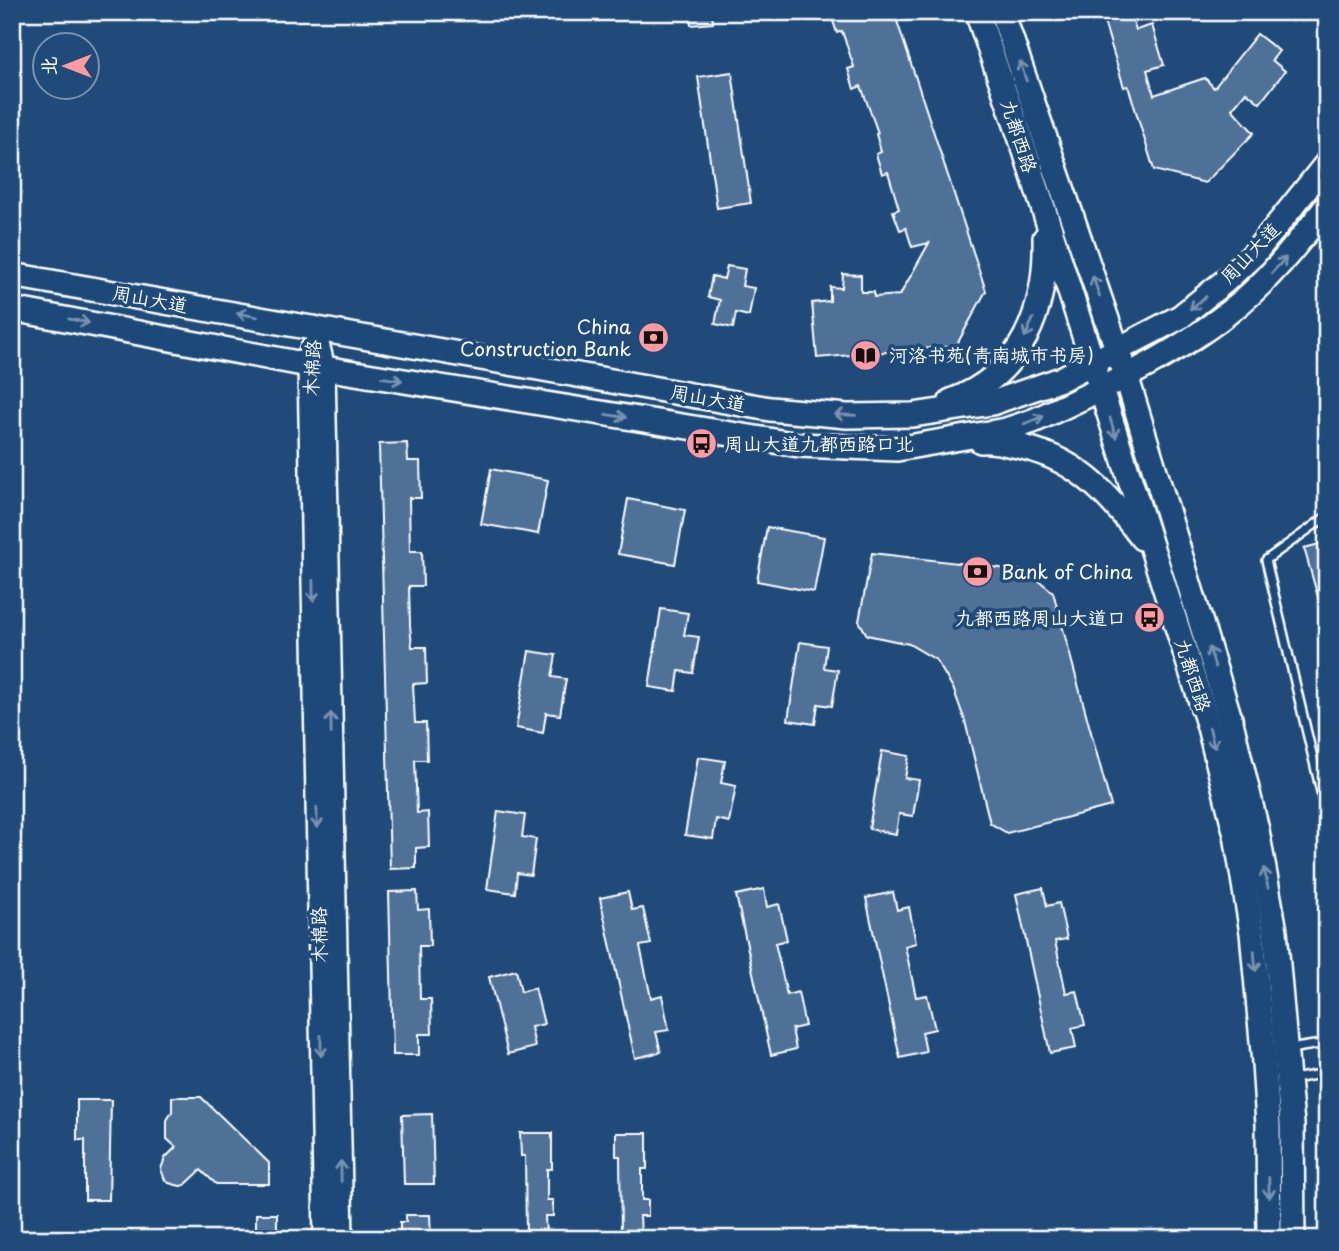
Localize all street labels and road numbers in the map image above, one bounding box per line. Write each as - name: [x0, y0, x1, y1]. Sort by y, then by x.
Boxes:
- street label: 九都西路: [995, 95, 1045, 176]
- street label: 周山大道: [1213, 215, 1286, 289]
- street label: 周山大道: [110, 278, 190, 318]
- street label: 木棉路: [296, 339, 326, 397]
- street label: 周山大道: [668, 377, 748, 417]
- street label: 九都西路: [1169, 634, 1219, 715]
- street label: 木棉路: [304, 906, 332, 964]

